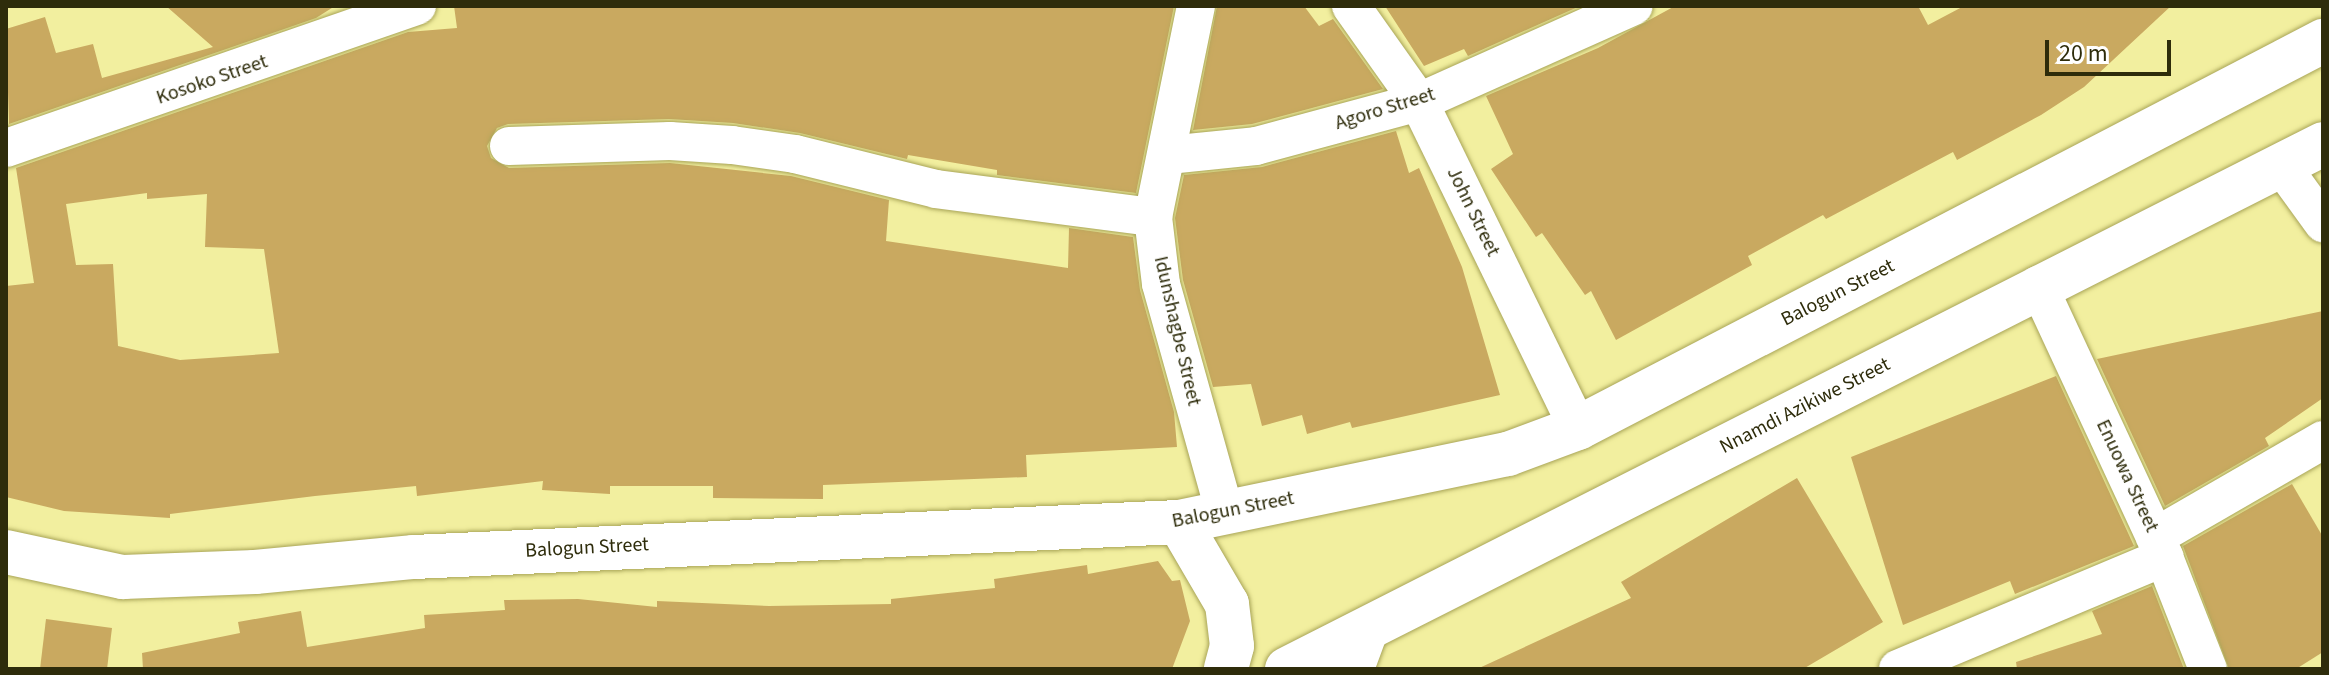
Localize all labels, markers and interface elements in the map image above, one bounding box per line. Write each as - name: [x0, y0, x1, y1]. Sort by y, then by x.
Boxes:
- scale bar: [2049, 24, 2175, 74]
- text: 20 m: [2059, 36, 2108, 71]
- street label: Kosoko Street: [153, 50, 271, 110]
- street label: Agoro Street: [1332, 82, 1438, 136]
- street label: John Street: [1441, 163, 1505, 261]
- street label: Idunshagbe Street: [1148, 254, 1206, 408]
- street label: Balogun Street: [1777, 254, 1899, 332]
- street label: Nnamdi Azikiwe Street: [1716, 353, 1894, 459]
- street label: Enuowa Street: [2090, 416, 2164, 536]
- street label: Balogun Street: [1170, 486, 1296, 534]
- street label: Balogun Street: [525, 533, 649, 563]

